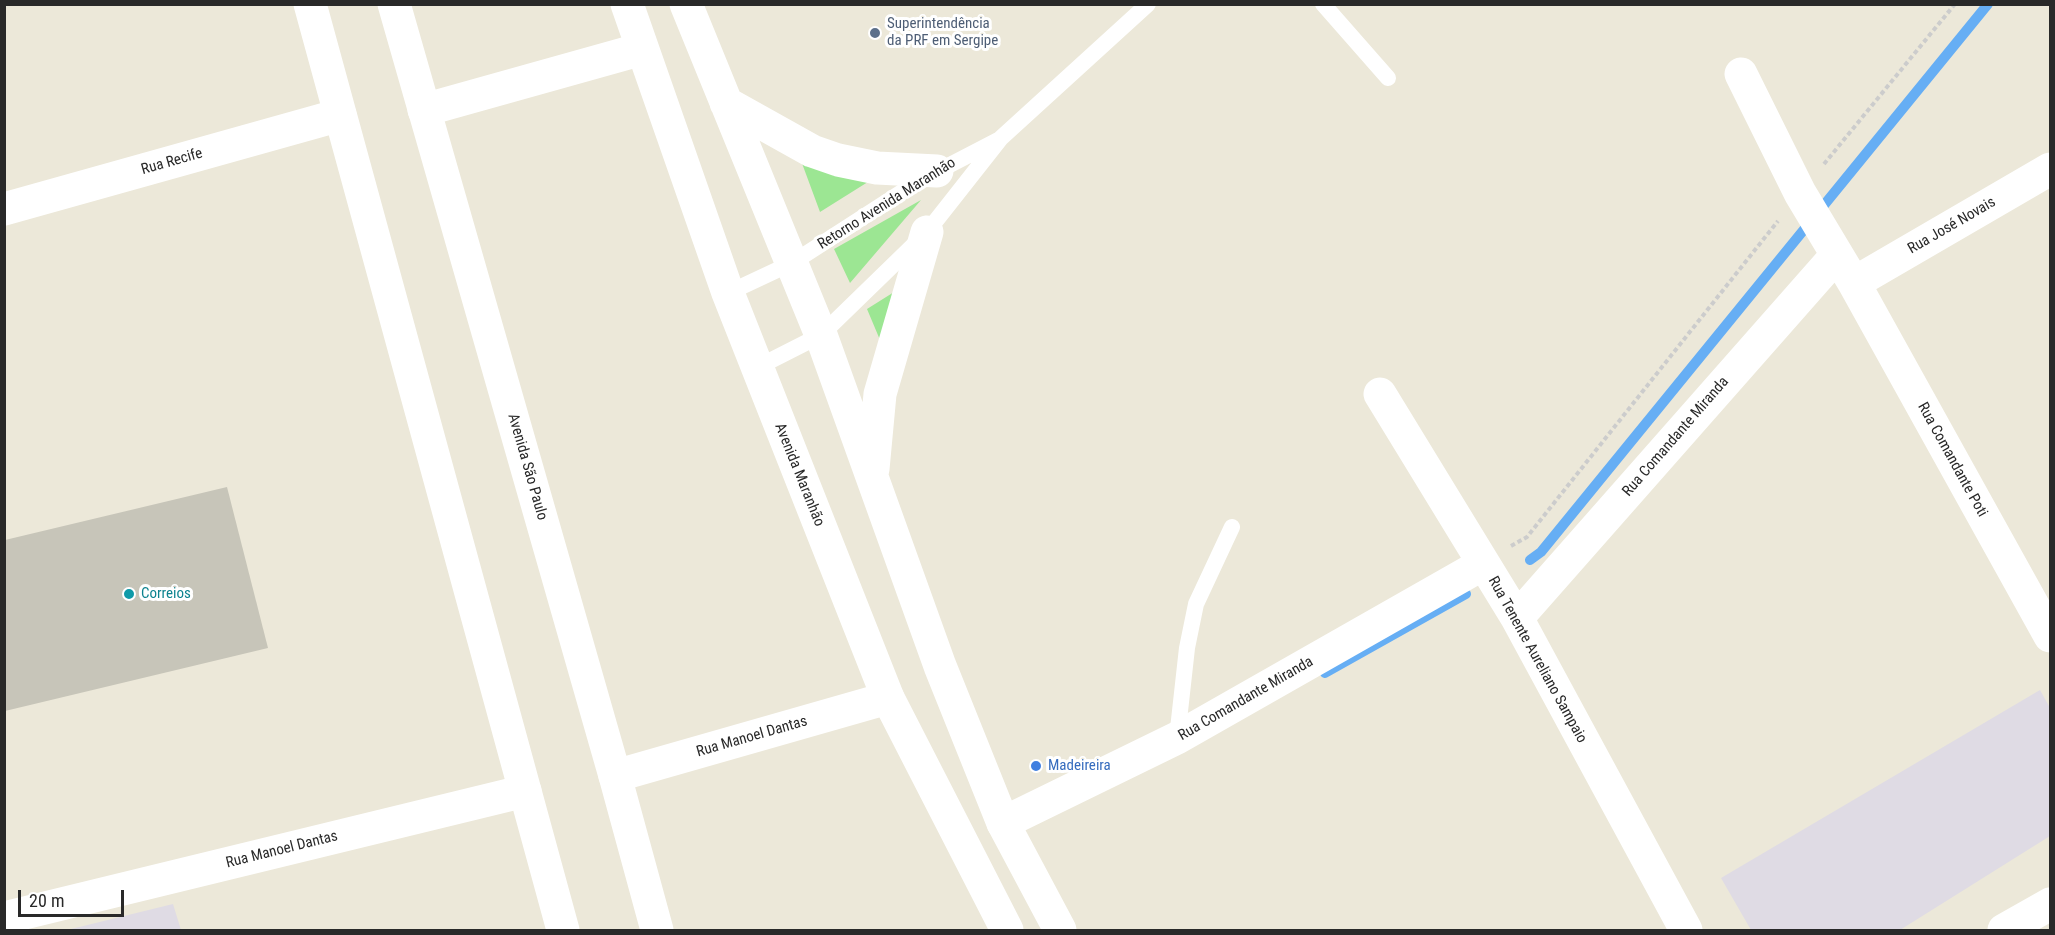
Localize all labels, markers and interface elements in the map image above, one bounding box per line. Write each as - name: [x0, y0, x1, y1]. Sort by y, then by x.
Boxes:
- place label: Superintendência da PRF em Sergipe: [887, 15, 998, 50]
- marker: Superintendência da PRF em Sergipe: [868, 26, 882, 40]
- street label: Rua Recife: [139, 145, 205, 179]
- street label: Retorno Avenida Maranhão: [815, 154, 959, 254]
- street label: Rua José Novais: [1905, 194, 1999, 258]
- street label: Rua Comandante Miranda: [1619, 374, 1733, 500]
- street label: Rua Comandante Poti: [1913, 400, 1991, 520]
- street label: Avenida São Paulo: [503, 412, 551, 522]
- street label: Avenida Maranhão: [770, 421, 828, 529]
- street label: Rua Tenente Aureliano Sampaio: [1484, 573, 1590, 747]
- place label: Correios: [141, 585, 191, 603]
- marker: Correios: [122, 587, 136, 601]
- street label: Rua Comandante Miranda: [1175, 653, 1317, 745]
- street label: Rua Manoel Dantas: [694, 713, 810, 761]
- place label: Madeireira: [1048, 757, 1111, 775]
- marker: Madeireira: [1029, 759, 1043, 773]
- street label: Rua Manoel Dantas: [224, 827, 340, 873]
- scale bar: [21, 878, 128, 916]
- text: 20 m: [29, 890, 64, 911]

